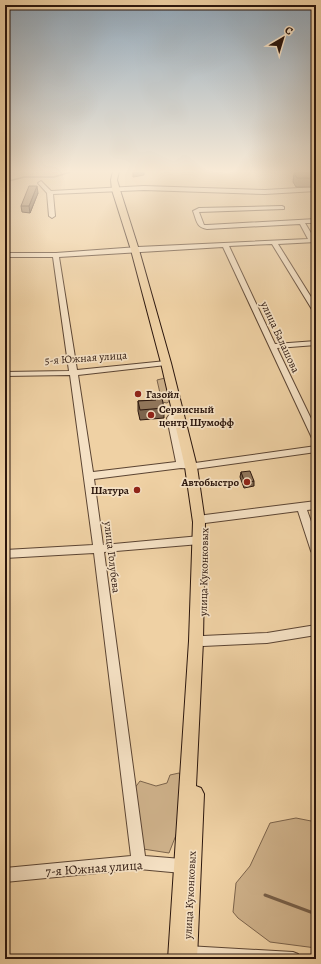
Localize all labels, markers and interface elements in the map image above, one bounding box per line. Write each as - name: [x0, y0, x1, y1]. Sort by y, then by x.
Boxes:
- north arrow: [263, 18, 303, 58]
- text: С: [282, 23, 296, 39]
- street label: улица Балашова: [256, 298, 304, 376]
- street label: 5-я Южная улица: [44, 348, 129, 368]
- place label: Газойл: [146, 387, 179, 402]
- marker: Газойл: [133, 389, 143, 399]
- place label: Сервисный центр Шумофф: [159, 402, 234, 430]
- marker: Сервисный центр Шумофф: [146, 410, 156, 420]
- place label: Автобыстро: [181, 475, 239, 490]
- marker: Автобыстро: [242, 477, 252, 487]
- place label: Шатура: [91, 483, 130, 498]
- marker: Шатура: [132, 485, 142, 495]
- street label: улица Голубева: [100, 519, 124, 595]
- street label: улица Куконковых: [196, 527, 212, 617]
- street label: улица Куконковых: [180, 850, 200, 941]
- street label: 7-я Южная улица: [45, 856, 143, 880]

